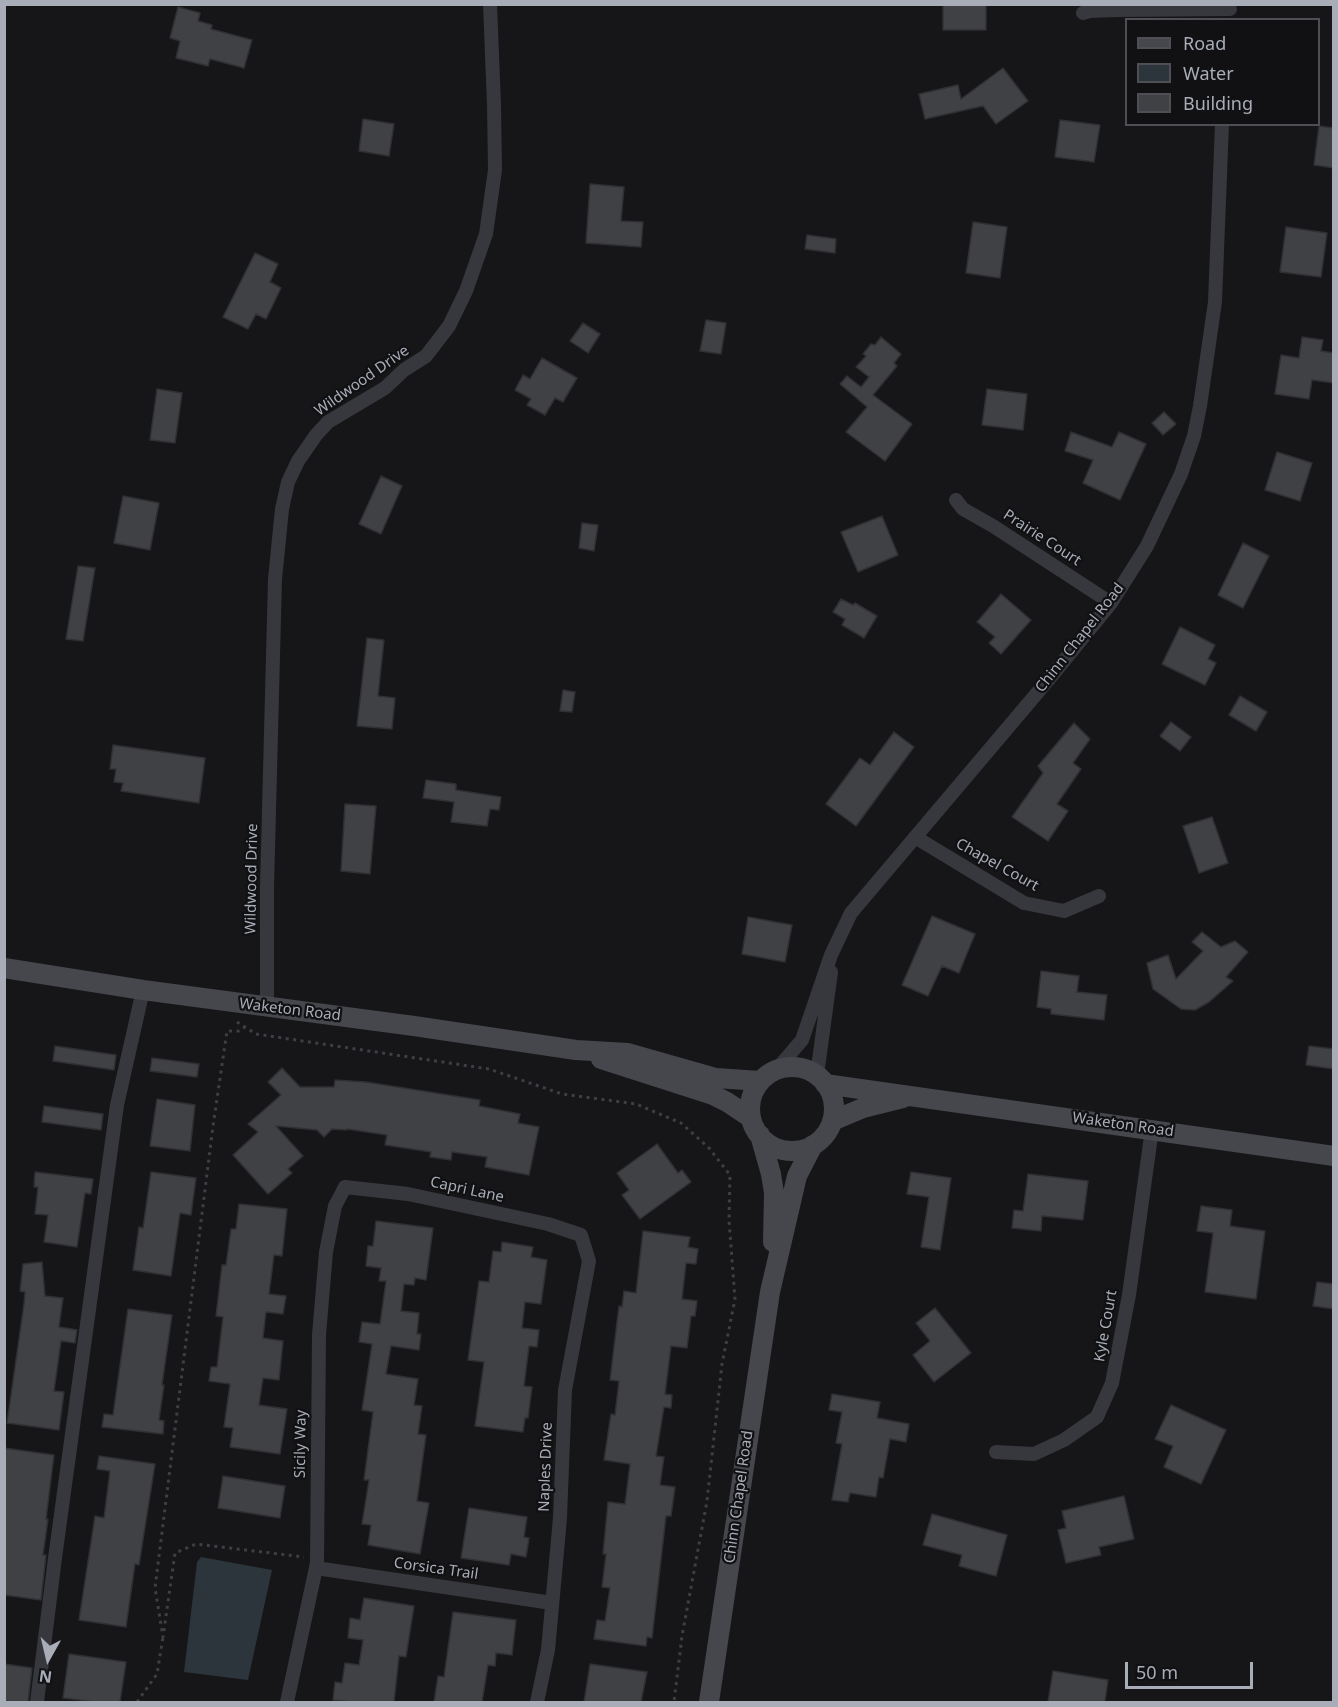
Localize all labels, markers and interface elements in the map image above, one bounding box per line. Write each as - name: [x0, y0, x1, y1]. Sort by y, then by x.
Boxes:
- legend: [1125, 18, 1320, 126]
- text: Road: [1183, 31, 1226, 55]
- text: Water: [1183, 61, 1234, 85]
- text: Building: [1183, 91, 1253, 115]
- street label: Wildwood Drive: [311, 342, 413, 420]
- street label: Prairie Court: [1000, 506, 1084, 570]
- street label: Chinn Chapel Road: [1032, 580, 1128, 696]
- street label: Wildwood Drive: [242, 823, 262, 935]
- street label: Chapel Court: [952, 835, 1042, 895]
- street label: Waketon Road: [238, 995, 342, 1025]
- street label: Waketon Road: [1071, 1109, 1175, 1141]
- street label: Capri Lane: [428, 1173, 506, 1207]
- street label: Kyle Court: [1091, 1289, 1121, 1363]
- street label: Sicily Way: [291, 1410, 311, 1478]
- street label: Naples Drive: [535, 1422, 557, 1512]
- street label: Chinn Chapel Road: [721, 1430, 757, 1564]
- street label: Corsica Trail: [393, 1554, 479, 1584]
- north arrow: [18, 1629, 78, 1689]
- scale bar: [1128, 1650, 1256, 1688]
- text: 50 m: [1136, 1660, 1178, 1684]
- text: N: [38, 1665, 53, 1689]

